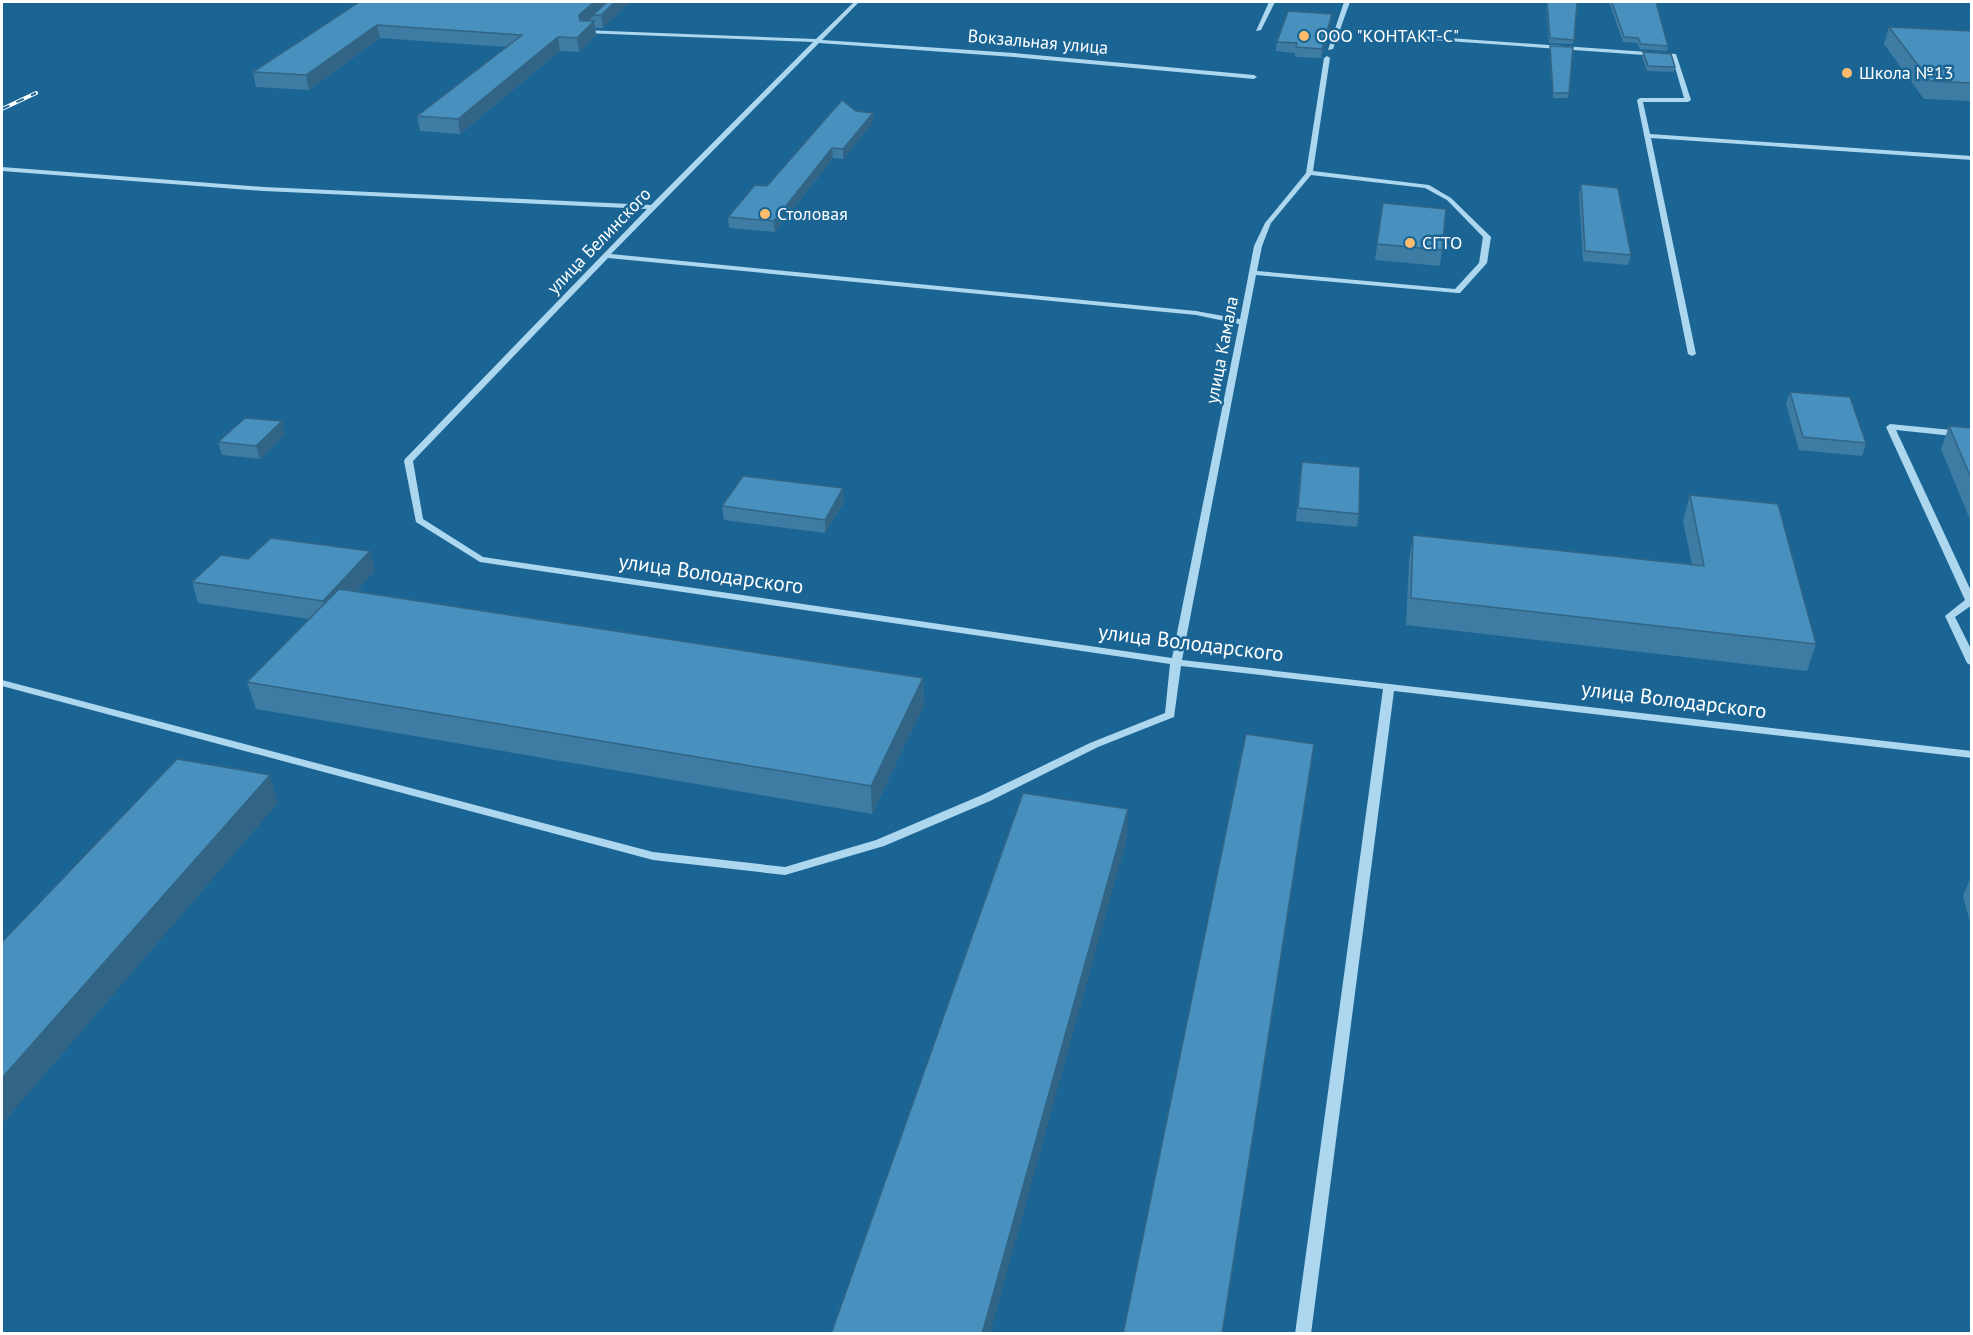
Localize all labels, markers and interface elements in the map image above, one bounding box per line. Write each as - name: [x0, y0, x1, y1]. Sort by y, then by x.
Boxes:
- street label: Вокзальная улица: [967, 24, 1109, 59]
- place label: ООО "КОНТАКТ-С": [1316, 24, 1459, 47]
- marker: ООО "КОНТАКТ-С": [1297, 29, 1311, 43]
- place label: Школа №13: [1859, 61, 1954, 84]
- marker: Школа №13: [1840, 66, 1854, 80]
- street label: улица Белинского: [542, 182, 656, 299]
- place label: Столовая: [777, 202, 848, 225]
- marker: Столовая: [758, 207, 772, 221]
- place label: СГТО: [1422, 231, 1462, 254]
- marker: СГТО: [1403, 236, 1417, 250]
- street label: улица Камала: [1200, 294, 1243, 406]
- street label: улица Володарского: [617, 547, 805, 600]
- street label: улица Володарского: [1097, 618, 1285, 667]
- street label: улица Володарского: [1580, 675, 1768, 724]

